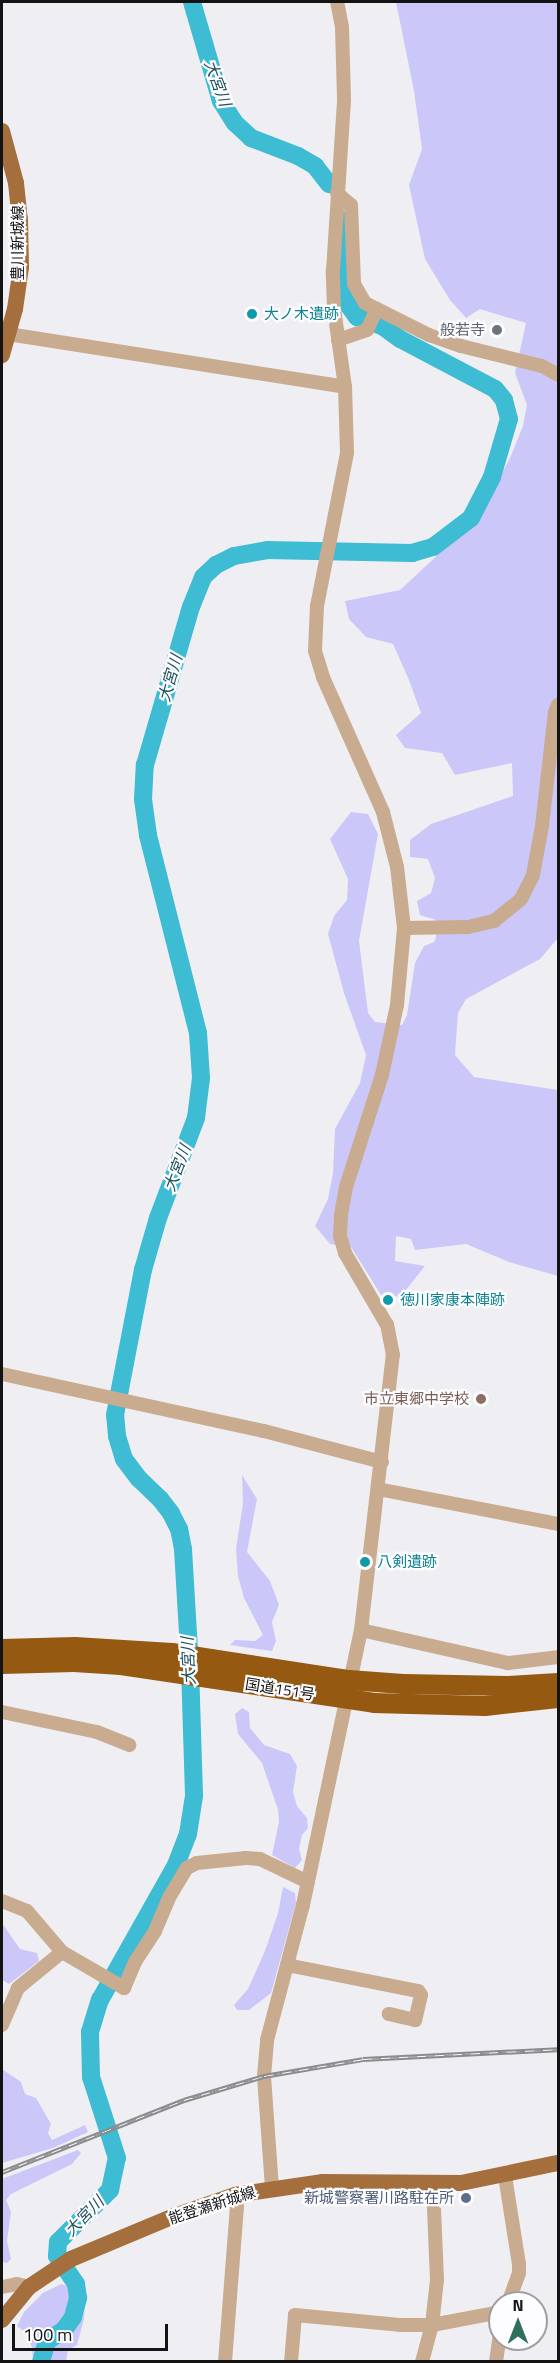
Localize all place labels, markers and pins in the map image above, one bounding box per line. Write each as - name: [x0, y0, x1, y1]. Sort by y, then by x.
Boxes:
- place label: 大ノ木遺跡: [264, 305, 339, 323]
- marker: 大ノ木遺跡: [245, 307, 259, 321]
- place label: 般若寺: [440, 321, 485, 339]
- marker: 般若寺: [490, 323, 504, 337]
- place label: 徳川家康本陣跡: [400, 1291, 505, 1309]
- marker: 徳川家康本陣跡: [381, 1293, 395, 1307]
- place label: 市立東郷中学校: [364, 1390, 469, 1408]
- marker: 市立東郷中学校: [474, 1392, 488, 1406]
- place label: 八剣遺跡: [377, 1553, 437, 1571]
- marker: 八剣遺跡: [358, 1555, 372, 1569]
- place label: 新城警察署川路駐在所: [304, 2189, 454, 2207]
- marker: 新城警察署川路駐在所: [459, 2191, 473, 2205]

